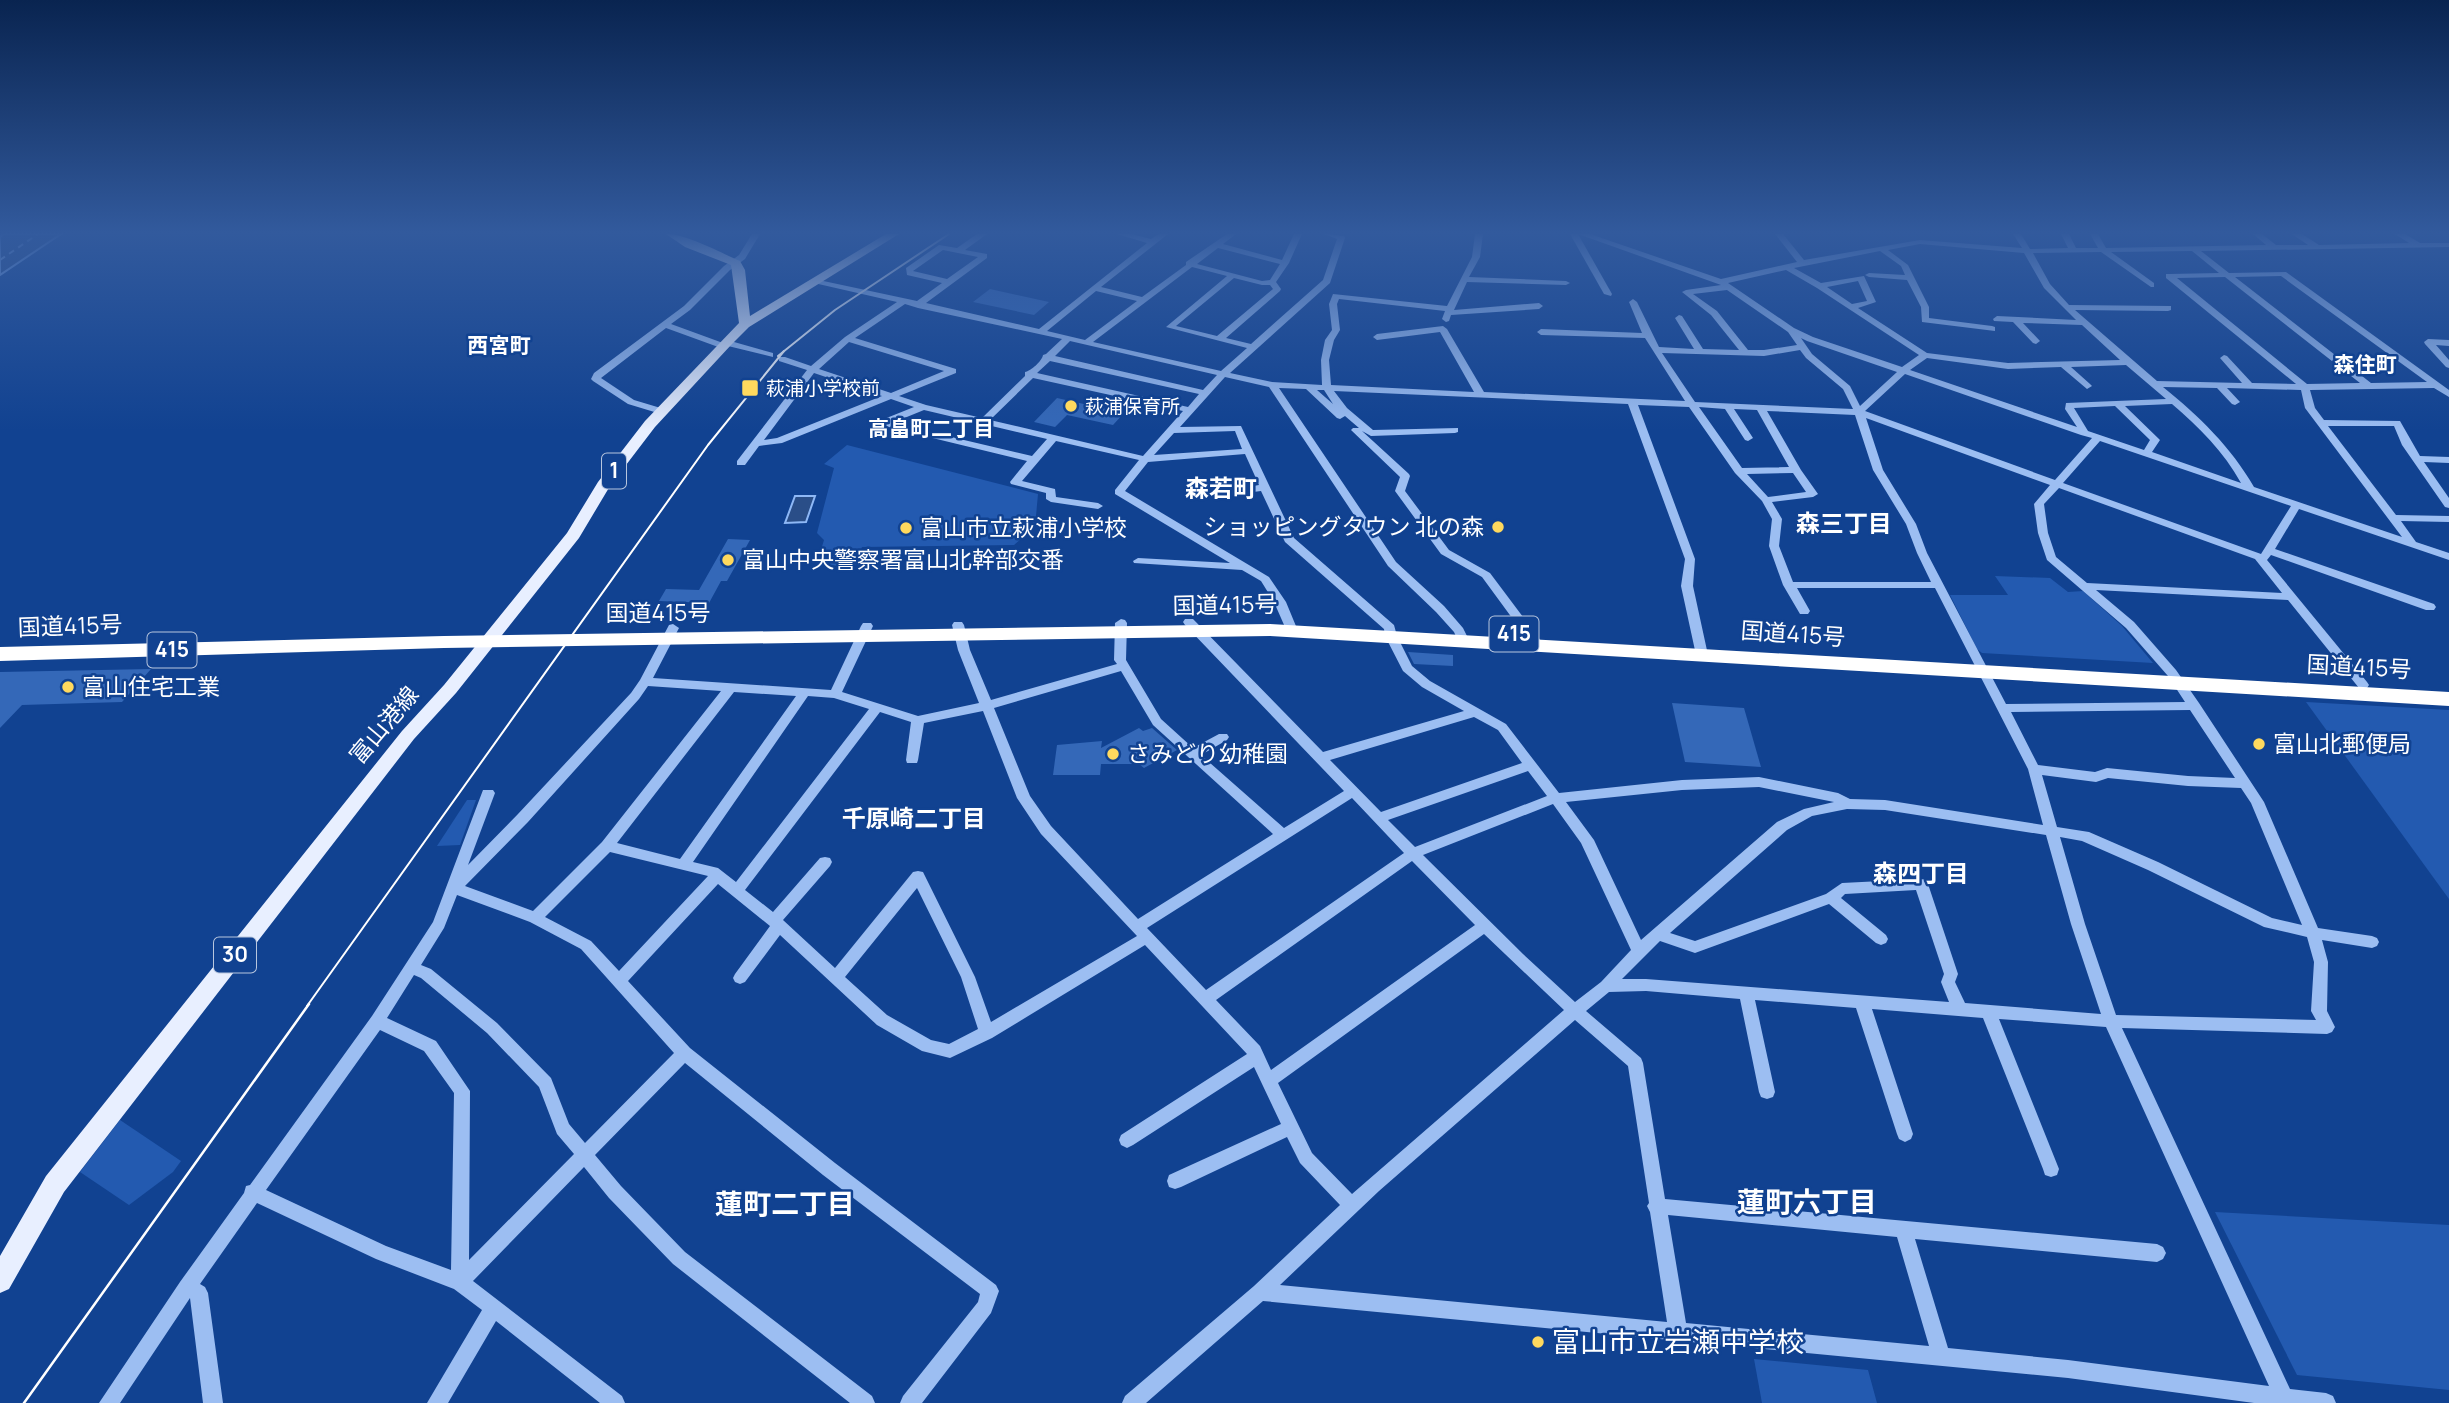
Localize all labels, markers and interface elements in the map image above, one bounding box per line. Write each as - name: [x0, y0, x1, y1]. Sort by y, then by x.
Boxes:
- district label: 西宮町: [468, 331, 531, 359]
- district label: 森住町: [2334, 350, 2397, 378]
- place label: 萩浦小学校前: [766, 375, 880, 401]
- marker: 萩浦小学校前: [740, 378, 760, 398]
- place label: 萩浦保育所: [1085, 393, 1180, 419]
- marker: 萩浦保育所: [1063, 398, 1079, 414]
- district label: 高畠町二丁目: [868, 414, 994, 442]
- road number: 1: [602, 454, 626, 489]
- district label: 森若町: [1185, 471, 1257, 504]
- district label: 森三丁目: [1796, 506, 1892, 539]
- place label: ショッピングタウン 北の森: [1203, 510, 1484, 542]
- place label: 富山市立萩浦小学校: [920, 511, 1127, 543]
- marker: ショッピングタウン 北の森: [1490, 519, 1506, 535]
- marker: 富山市立萩浦小学校: [898, 520, 914, 536]
- place label: 富山中央警察署富山北幹部交番: [742, 543, 1064, 575]
- marker: 富山中央警察署富山北幹部交番: [720, 552, 736, 568]
- street label: 国道415号: [1172, 587, 1278, 621]
- street label: 国道415号: [606, 596, 710, 628]
- street label: 国道415号: [17, 607, 123, 643]
- street label: 国道415号: [1740, 613, 1846, 653]
- road number: 415: [1490, 616, 1538, 652]
- road number: 415: [148, 632, 196, 668]
- street label: 国道415号: [2306, 647, 2412, 685]
- place label: 富山住宅工業: [82, 670, 220, 702]
- marker: 富山住宅工業: [60, 679, 76, 695]
- street label: 富山港線: [341, 679, 425, 770]
- place label: 富山北郵便局: [2273, 727, 2411, 759]
- marker: 富山北郵便局: [2251, 736, 2267, 752]
- place label: さみどり幼稚園: [1127, 737, 1288, 769]
- marker: さみどり幼稚園: [1105, 746, 1121, 762]
- district label: 千原崎二丁目: [842, 801, 986, 834]
- district label: 森四丁目: [1873, 856, 1969, 889]
- road number: 30: [214, 937, 256, 972]
- district label: 蓮町六丁目: [1737, 1182, 1877, 1220]
- district label: 蓮町二丁目: [715, 1184, 855, 1222]
- place label: 富山市立岩瀬中学校: [1552, 1322, 1804, 1360]
- marker: 富山市立岩瀬中学校: [1530, 1334, 1546, 1350]

